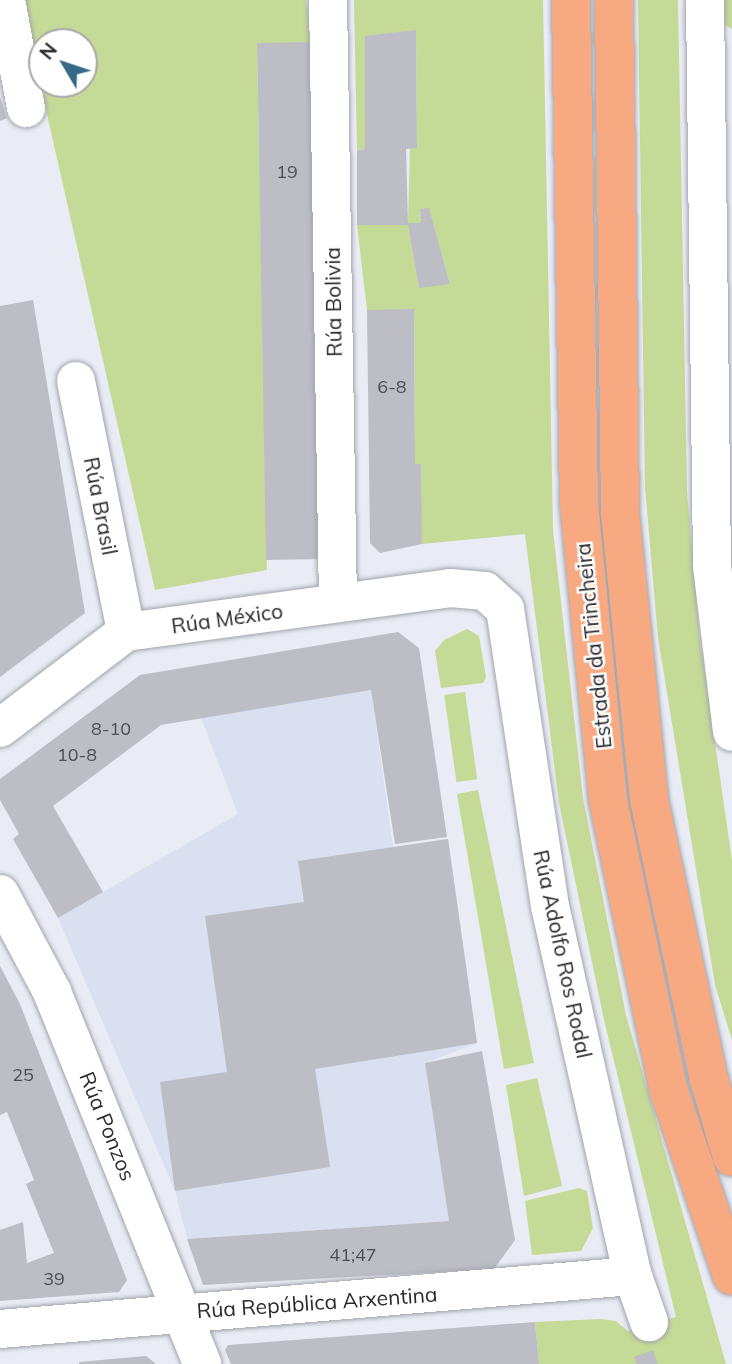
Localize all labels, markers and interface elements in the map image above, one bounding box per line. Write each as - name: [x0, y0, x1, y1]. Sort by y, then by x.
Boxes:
- north arrow: [28, 28, 98, 98]
- text: N: [34, 38, 62, 64]
- house number: 19: [276, 161, 298, 183]
- street label: Rúa Bolivia: [319, 247, 347, 357]
- house number: 6-8: [377, 376, 407, 398]
- street label: Rúa Brasil: [79, 455, 123, 557]
- street label: Estrada da Trincheira: [570, 542, 616, 750]
- street label: Rúa México: [170, 598, 284, 638]
- house number: 8-10: [91, 718, 131, 740]
- house number: 10-8: [57, 744, 97, 766]
- street label: Rúa Adolfo Ros Rodal: [529, 847, 597, 1061]
- house number: 25: [12, 1064, 34, 1086]
- street label: Rúa Ponzos: [75, 1068, 141, 1184]
- house number: 41;47: [329, 1244, 377, 1266]
- house number: 39: [43, 1268, 65, 1290]
- street label: Rúa República Arxentina: [196, 1281, 438, 1323]

